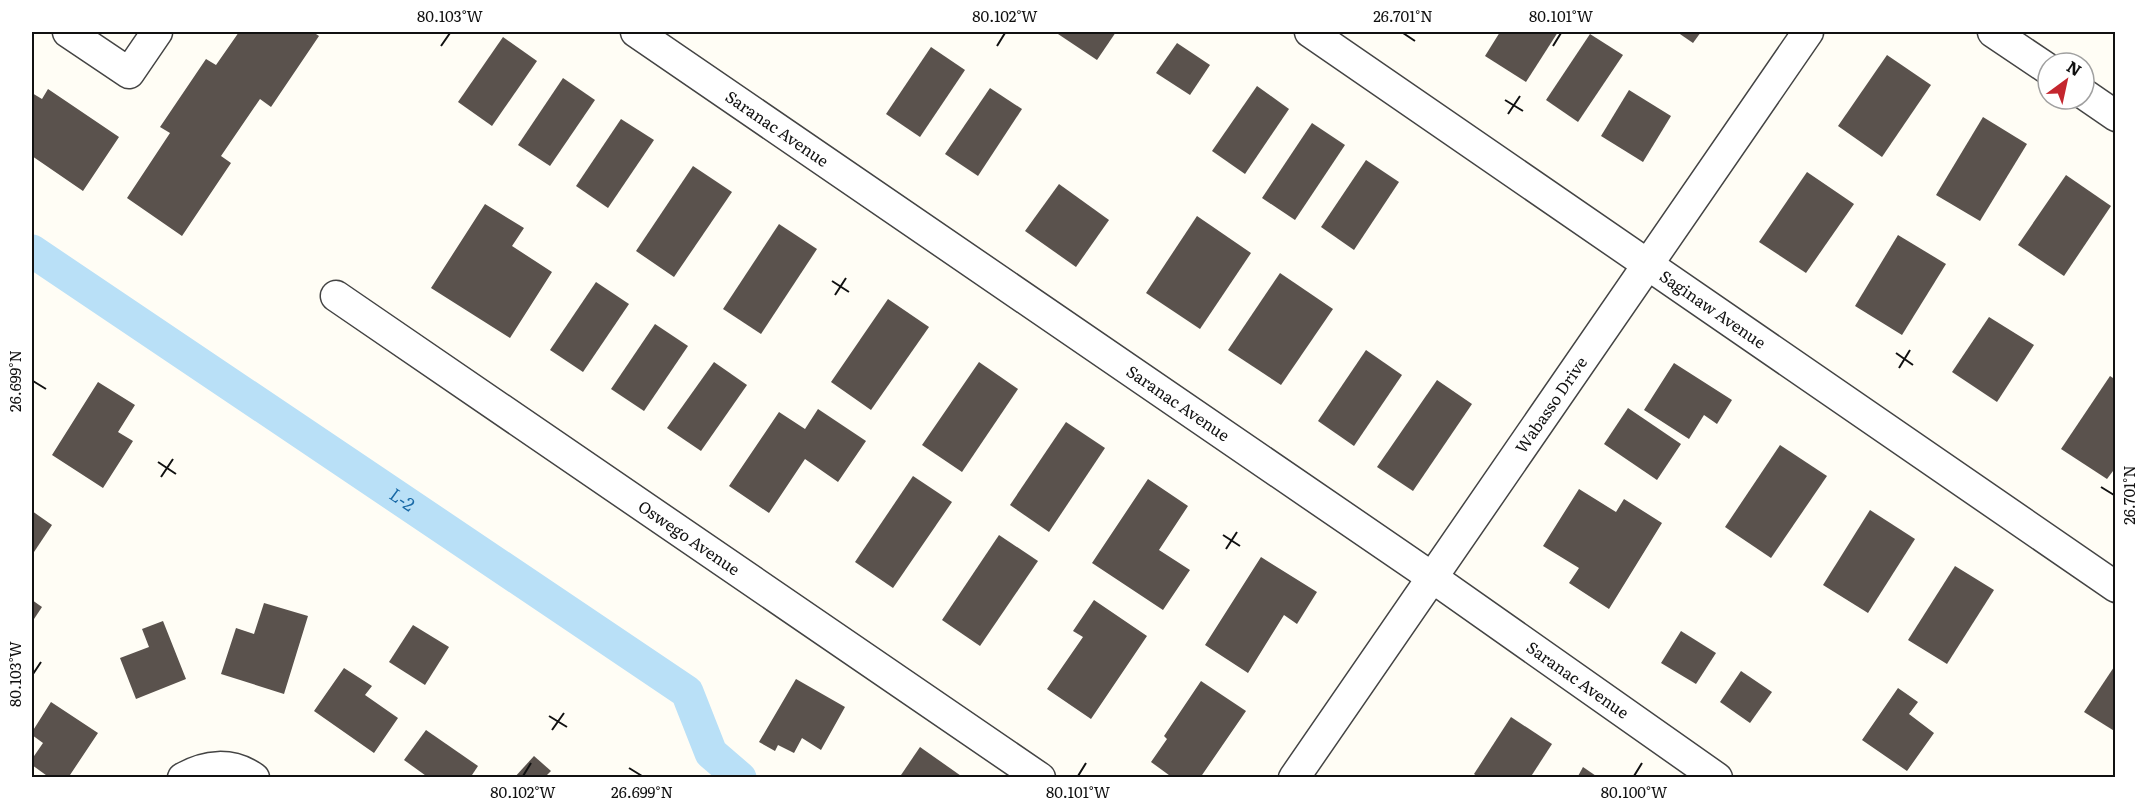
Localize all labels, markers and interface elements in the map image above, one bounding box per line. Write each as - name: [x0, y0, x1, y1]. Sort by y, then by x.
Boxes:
- text: 80.103°W: [417, 4, 484, 27]
- text: 80.102°W: [972, 4, 1038, 27]
- text: 26.701°N: [1373, 4, 1433, 27]
- text: 80.101°W: [1529, 4, 1594, 27]
- north arrow: [2036, 51, 2096, 111]
- text: N: [2063, 54, 2087, 81]
- street label: Saranac Avenue: [721, 84, 834, 172]
- street label: Saginaw Avenue: [1655, 263, 1771, 354]
- text: 26.699°N: [3, 350, 26, 412]
- street label: Wabasso Drive: [1508, 351, 1592, 458]
- street label: Saranac Avenue: [1122, 359, 1235, 446]
- text: 26.701°N: [2117, 465, 2140, 525]
- water label: L-2: [385, 480, 421, 517]
- street label: Oswego Avenue: [634, 494, 745, 580]
- street label: Saranac Avenue: [1522, 635, 1634, 724]
- text: 80.103°W: [3, 640, 26, 707]
- text: 80.102°W: [490, 780, 556, 803]
- text: 26.699°N: [611, 780, 673, 803]
- text: 80.101°W: [1046, 780, 1111, 803]
- text: 80.100°W: [1601, 780, 1668, 803]

